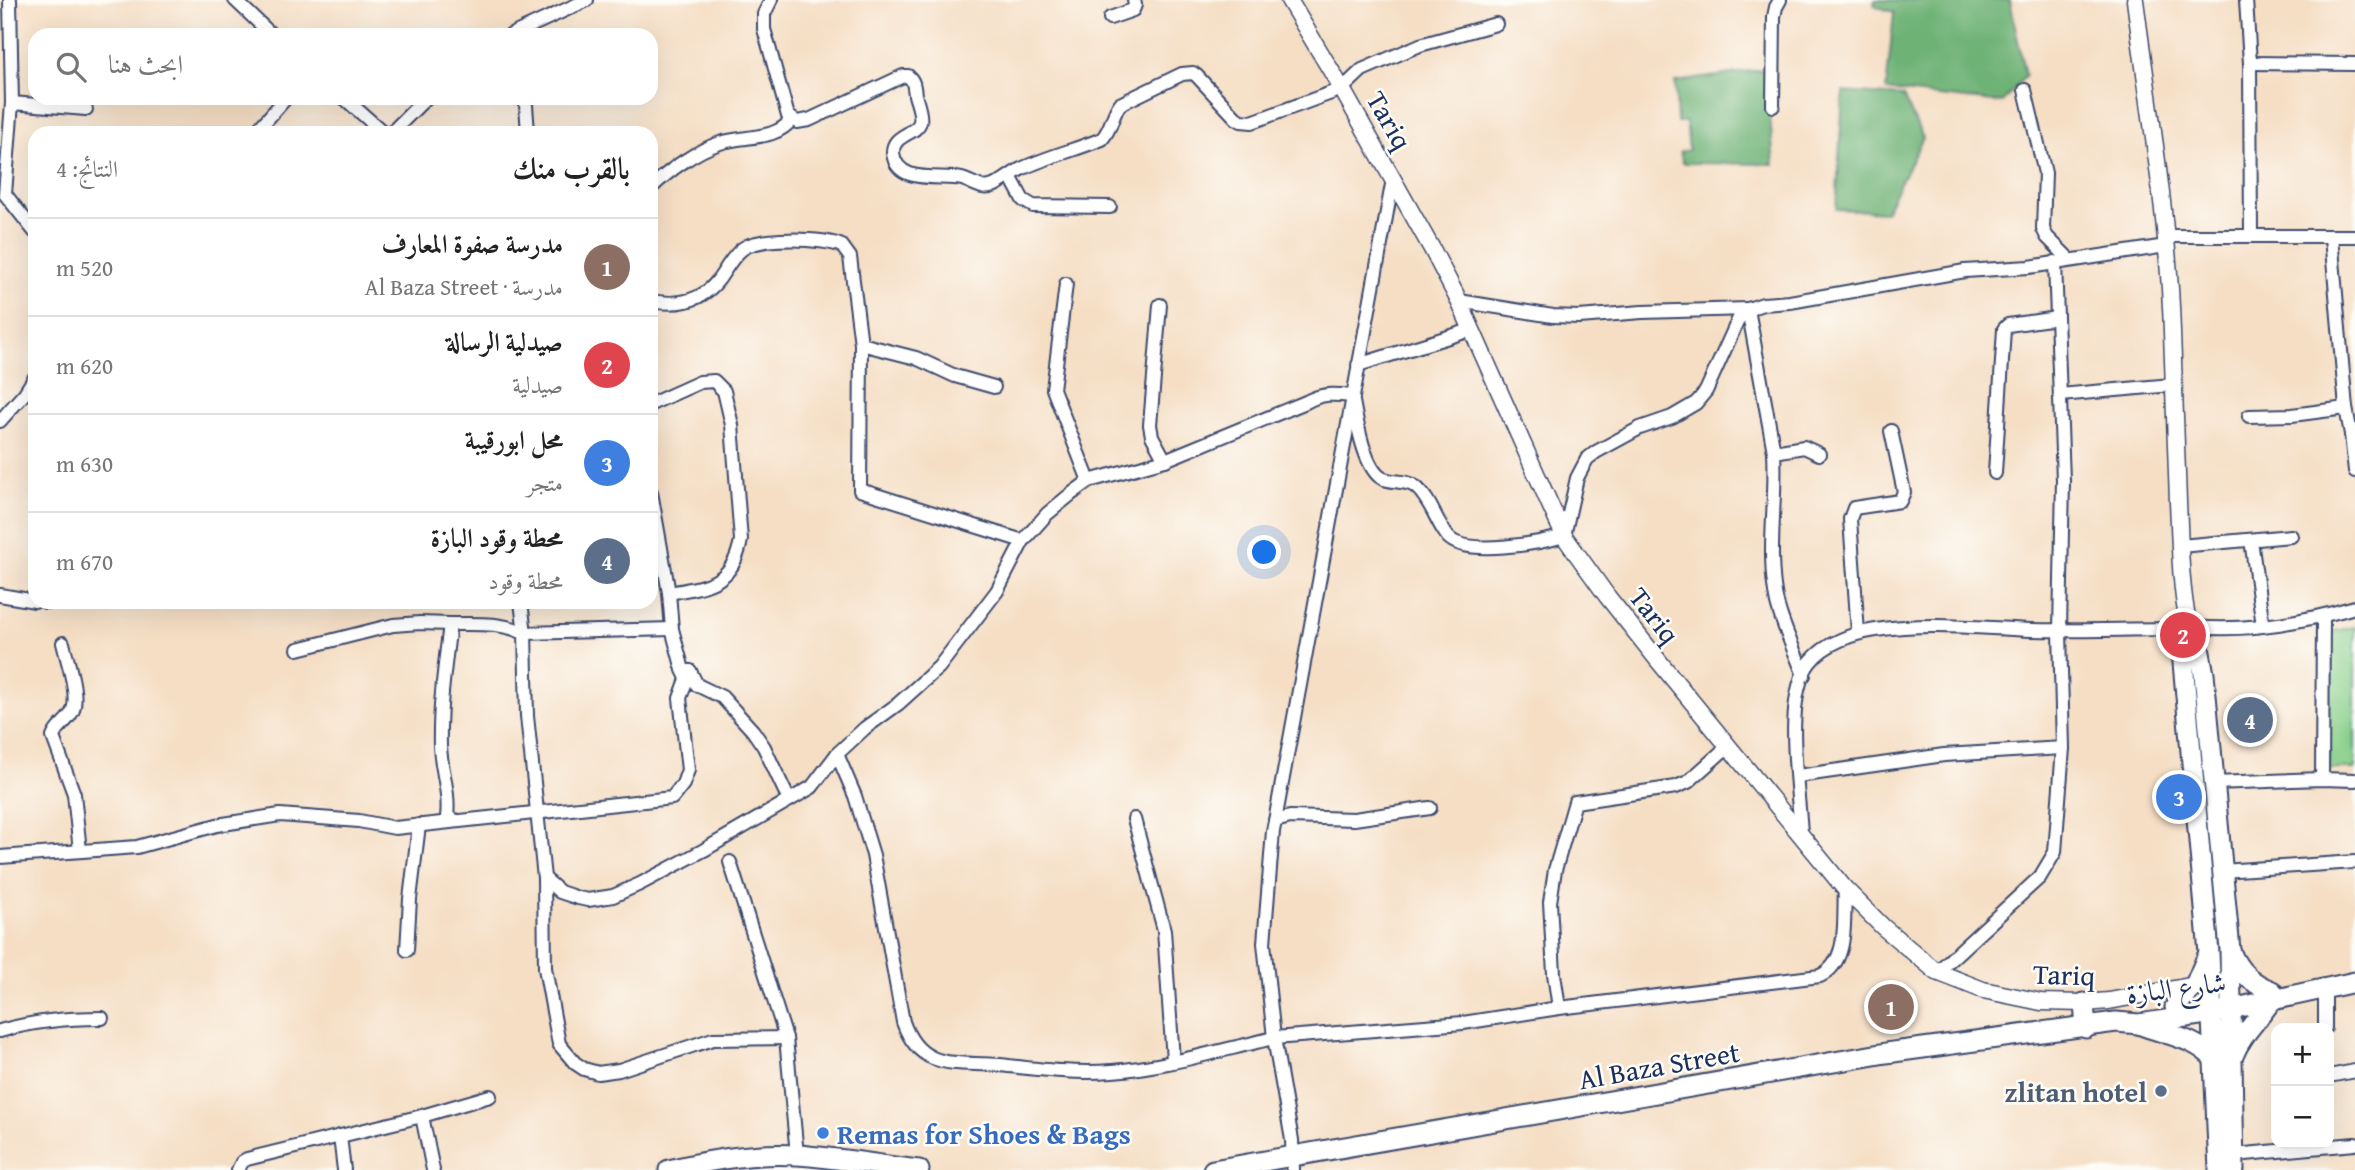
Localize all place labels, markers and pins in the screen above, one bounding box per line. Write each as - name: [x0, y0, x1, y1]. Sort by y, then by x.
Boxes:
- pin: 2: [2160, 609, 2206, 661]
- pin: 4: [2227, 694, 2273, 746]
- pin: 3: [2156, 771, 2202, 823]
- pin: 1: [1868, 981, 1914, 1033]
- place label: zlitan hotel: [2004, 1071, 2147, 1112]
- marker: zlitan hotel: [2153, 1083, 2169, 1099]
- place label: Remas for Shoes & Bags: [837, 1113, 1131, 1154]
- marker: Remas for Shoes & Bags: [815, 1125, 831, 1141]

